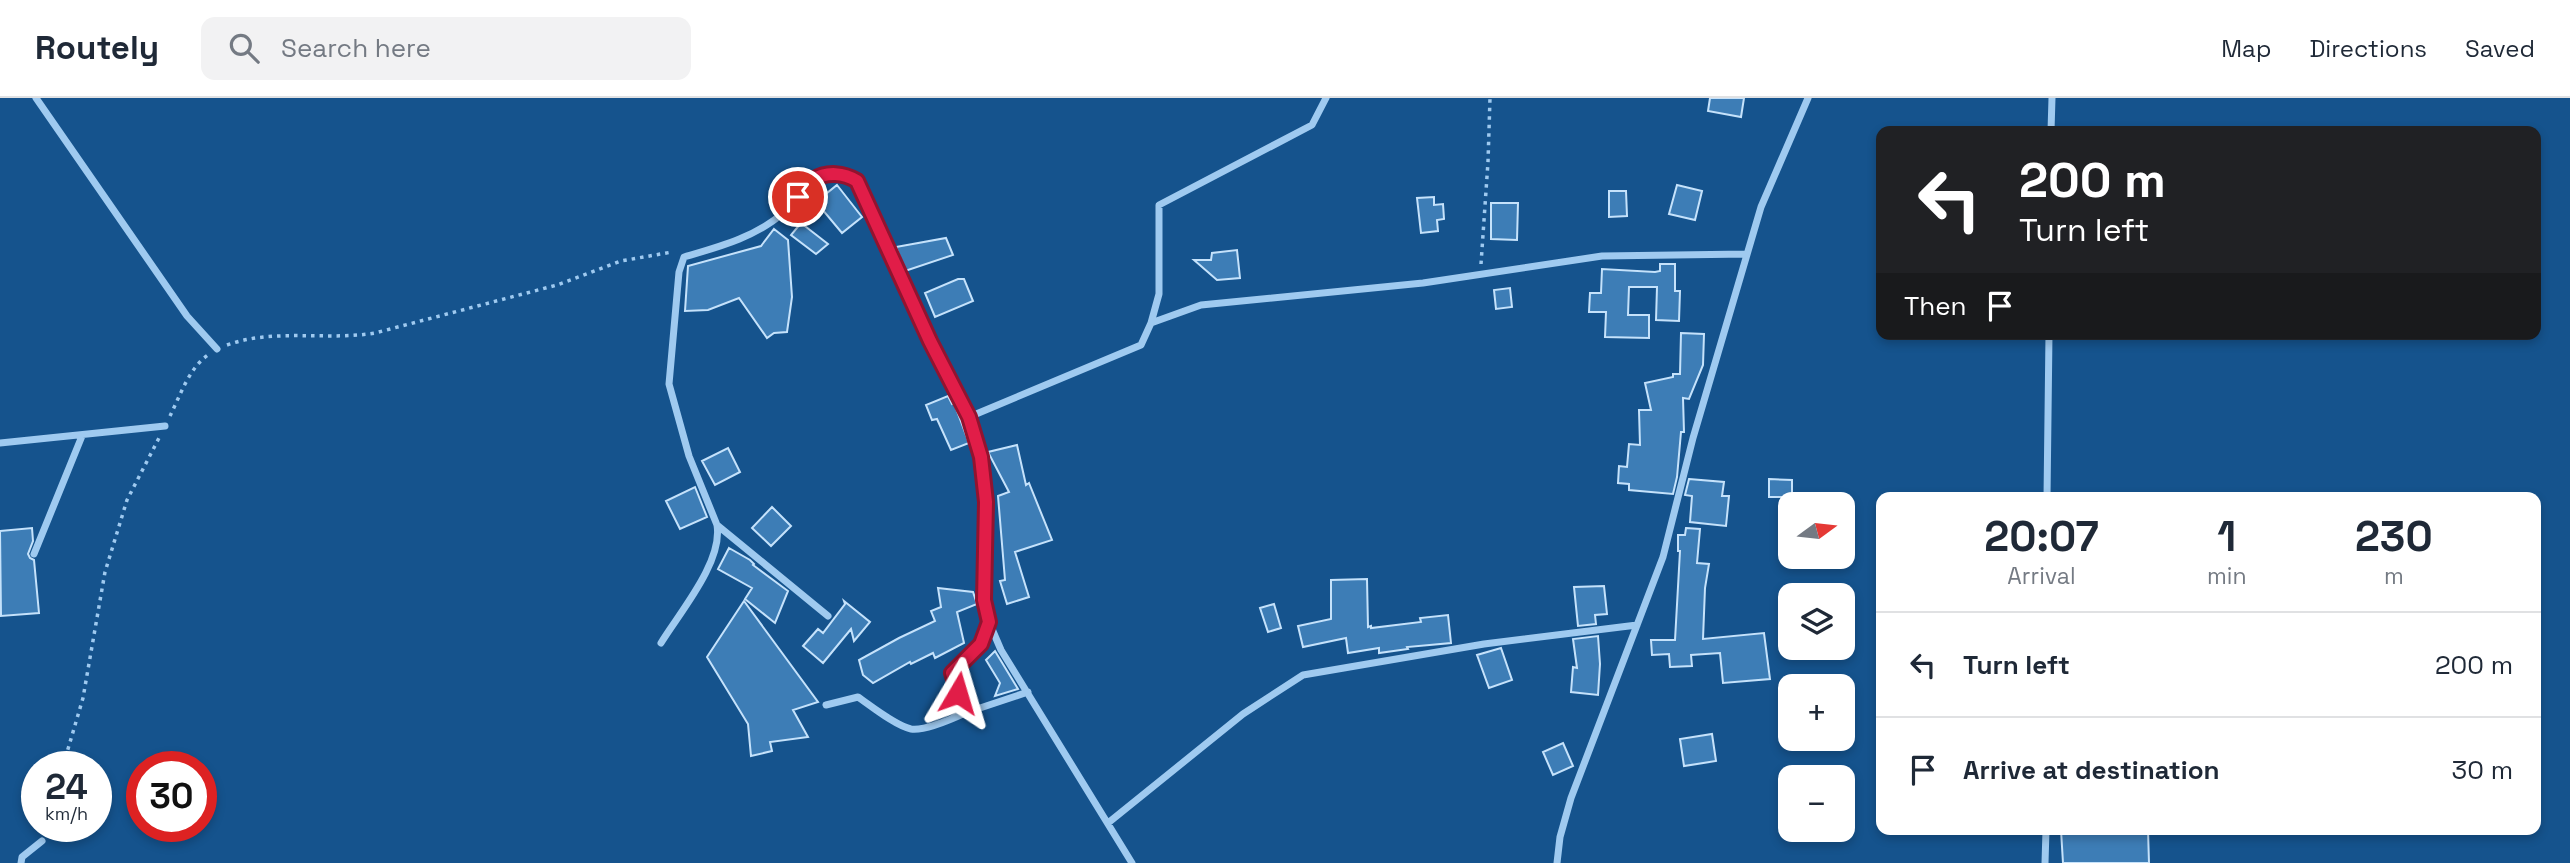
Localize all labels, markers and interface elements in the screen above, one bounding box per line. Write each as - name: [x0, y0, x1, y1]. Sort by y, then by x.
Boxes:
- search box: [201, 17, 691, 80]
- text: Routely: [35, 27, 159, 69]
- icon: search: [225, 29, 263, 67]
- text: Search here: [281, 31, 431, 65]
- text: Map: [2221, 33, 2271, 64]
- text: Directions: [2309, 33, 2427, 64]
- text: Saved: [2465, 33, 2535, 64]
- text: 200 m: [2019, 149, 2166, 211]
- icon: left: [1904, 154, 1995, 245]
- pin: [768, 167, 828, 227]
- icon: arrive: [779, 178, 817, 216]
- text: Turn left: [2019, 210, 2149, 250]
- icon: arrive: [1981, 287, 2019, 325]
- text: Then: [1904, 289, 1967, 323]
- north arrow: [1778, 492, 1855, 569]
- map controls: [1778, 492, 1855, 842]
- text: 20:07: [1984, 510, 2099, 563]
- text: 1: [2217, 510, 2236, 563]
- text: 230: [2355, 510, 2433, 563]
- text: Arrival: [2007, 561, 2076, 591]
- text: min: [2207, 561, 2247, 591]
- text: m: [2384, 561, 2404, 591]
- button: layers: [1778, 583, 1855, 660]
- icon: left: [1904, 646, 1942, 684]
- text: Turn left: [1963, 648, 2070, 682]
- text: 200 m: [2435, 648, 2513, 682]
- position arrow: [921, 656, 995, 730]
- button: +: [1778, 674, 1855, 751]
- speed limit sign: 30: [126, 751, 217, 842]
- icon: arrive: [1904, 751, 1942, 789]
- text: Arrive at destination: [1963, 753, 2220, 787]
- text: 30 m: [2452, 753, 2513, 787]
- text: 24: [45, 765, 88, 809]
- button: −: [1778, 765, 1855, 842]
- text: km/h: [45, 802, 88, 825]

